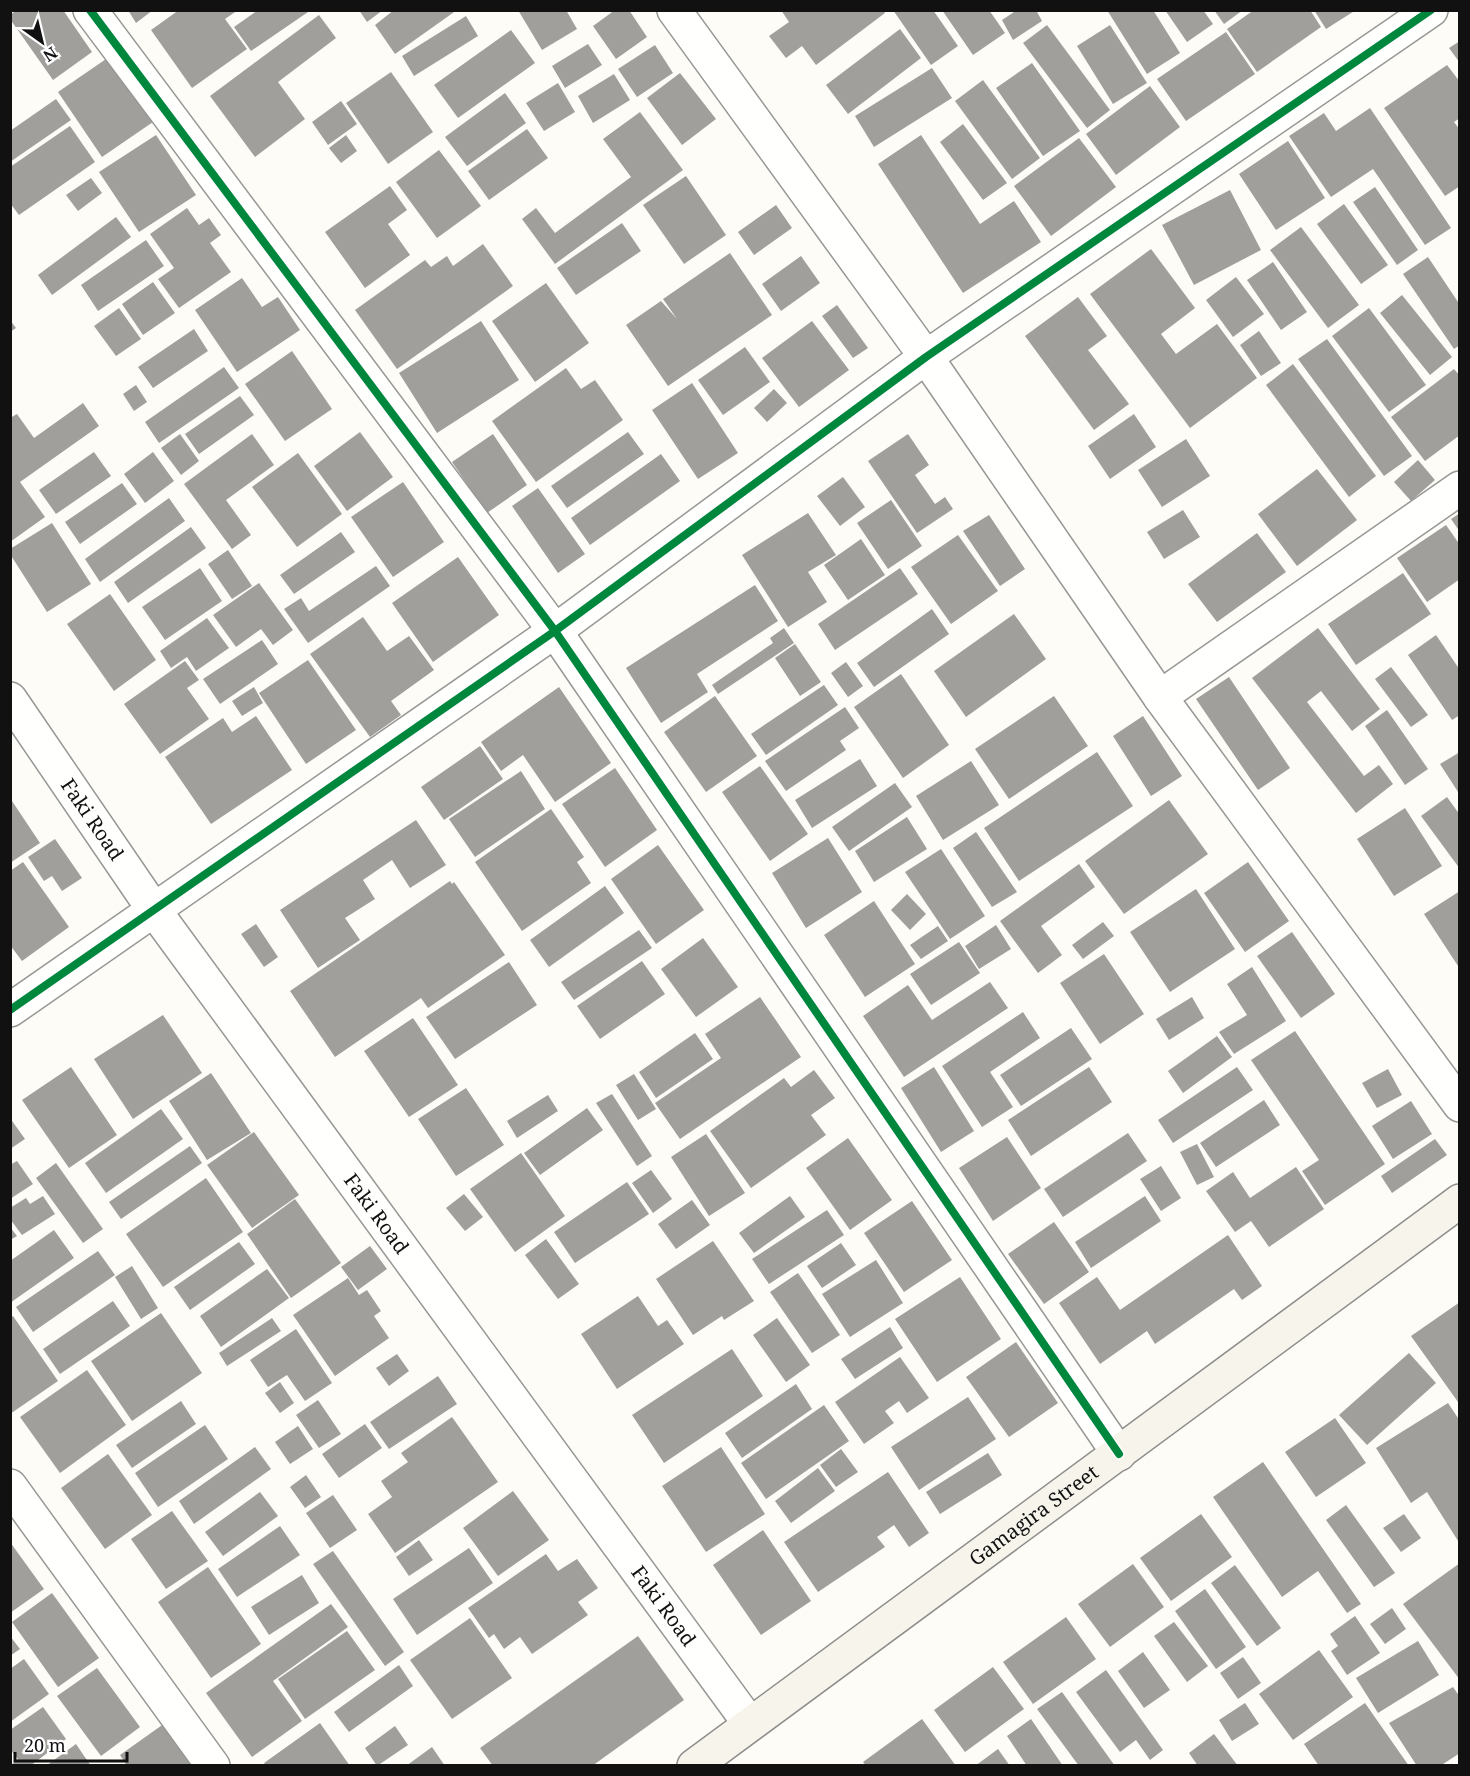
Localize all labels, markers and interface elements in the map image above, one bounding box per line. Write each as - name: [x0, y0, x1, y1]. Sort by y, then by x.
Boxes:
- north arrow: [12, 12, 72, 72]
- text: N: [39, 42, 62, 67]
- street label: Faki Road: [55, 773, 130, 866]
- street label: Faki Road: [338, 1168, 415, 1259]
- street label: Gamagira Street: [963, 1458, 1103, 1572]
- street label: Faki Road: [625, 1560, 703, 1651]
- scale bar: [15, 1725, 128, 1763]
- text: 20 m: [24, 1733, 66, 1757]

